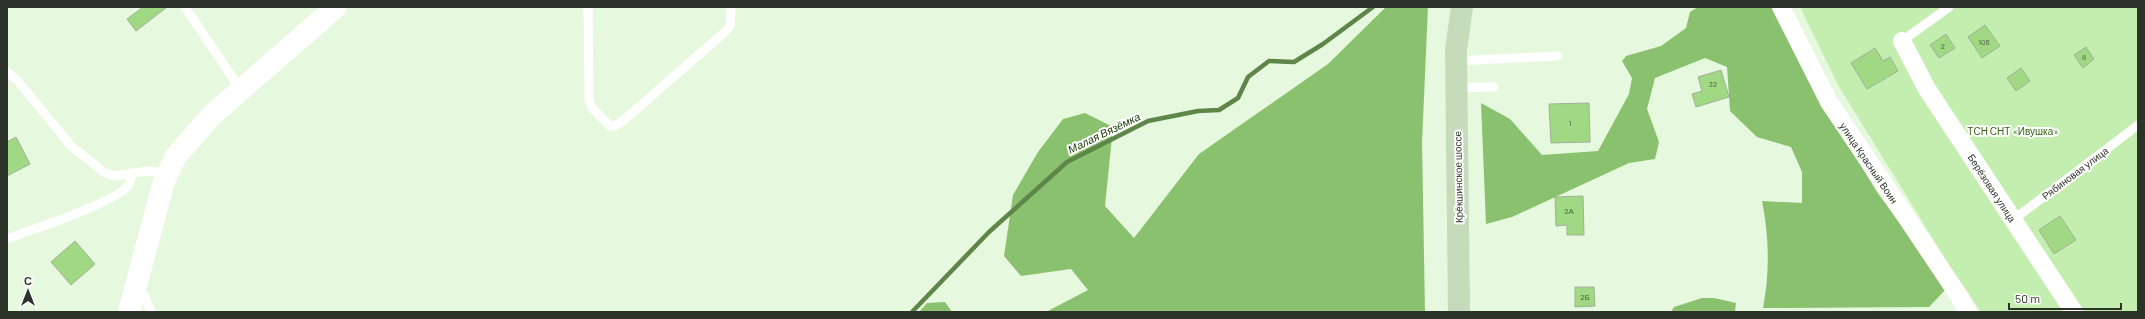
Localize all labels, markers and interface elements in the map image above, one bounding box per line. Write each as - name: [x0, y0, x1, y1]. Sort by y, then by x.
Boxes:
- house number: 106: [1978, 37, 1990, 47]
- house number: 2: [1941, 41, 1945, 51]
- house number: 8: [2082, 52, 2086, 62]
- house number: 32: [1709, 79, 1717, 89]
- water label: Малая Вязёмка: [1065, 109, 1142, 156]
- house number: 1: [1569, 118, 1572, 128]
- street label: улица Красный Воин: [1837, 120, 1901, 206]
- park label: ТСН СНТ «Ивушка»: [1967, 125, 2059, 137]
- street label: Крёкшинское шоссе: [1451, 130, 1465, 223]
- street label: Рябиновая улица: [2040, 144, 2111, 202]
- street label: Берёзовая улица: [1965, 152, 2019, 225]
- house number: 2А: [1564, 206, 1574, 216]
- north arrow: [8, 271, 48, 311]
- text: С: [24, 274, 32, 287]
- scale bar: [2009, 285, 2121, 311]
- text: 50 m: [2015, 291, 2040, 305]
- house number: 2Б: [1580, 292, 1590, 302]

